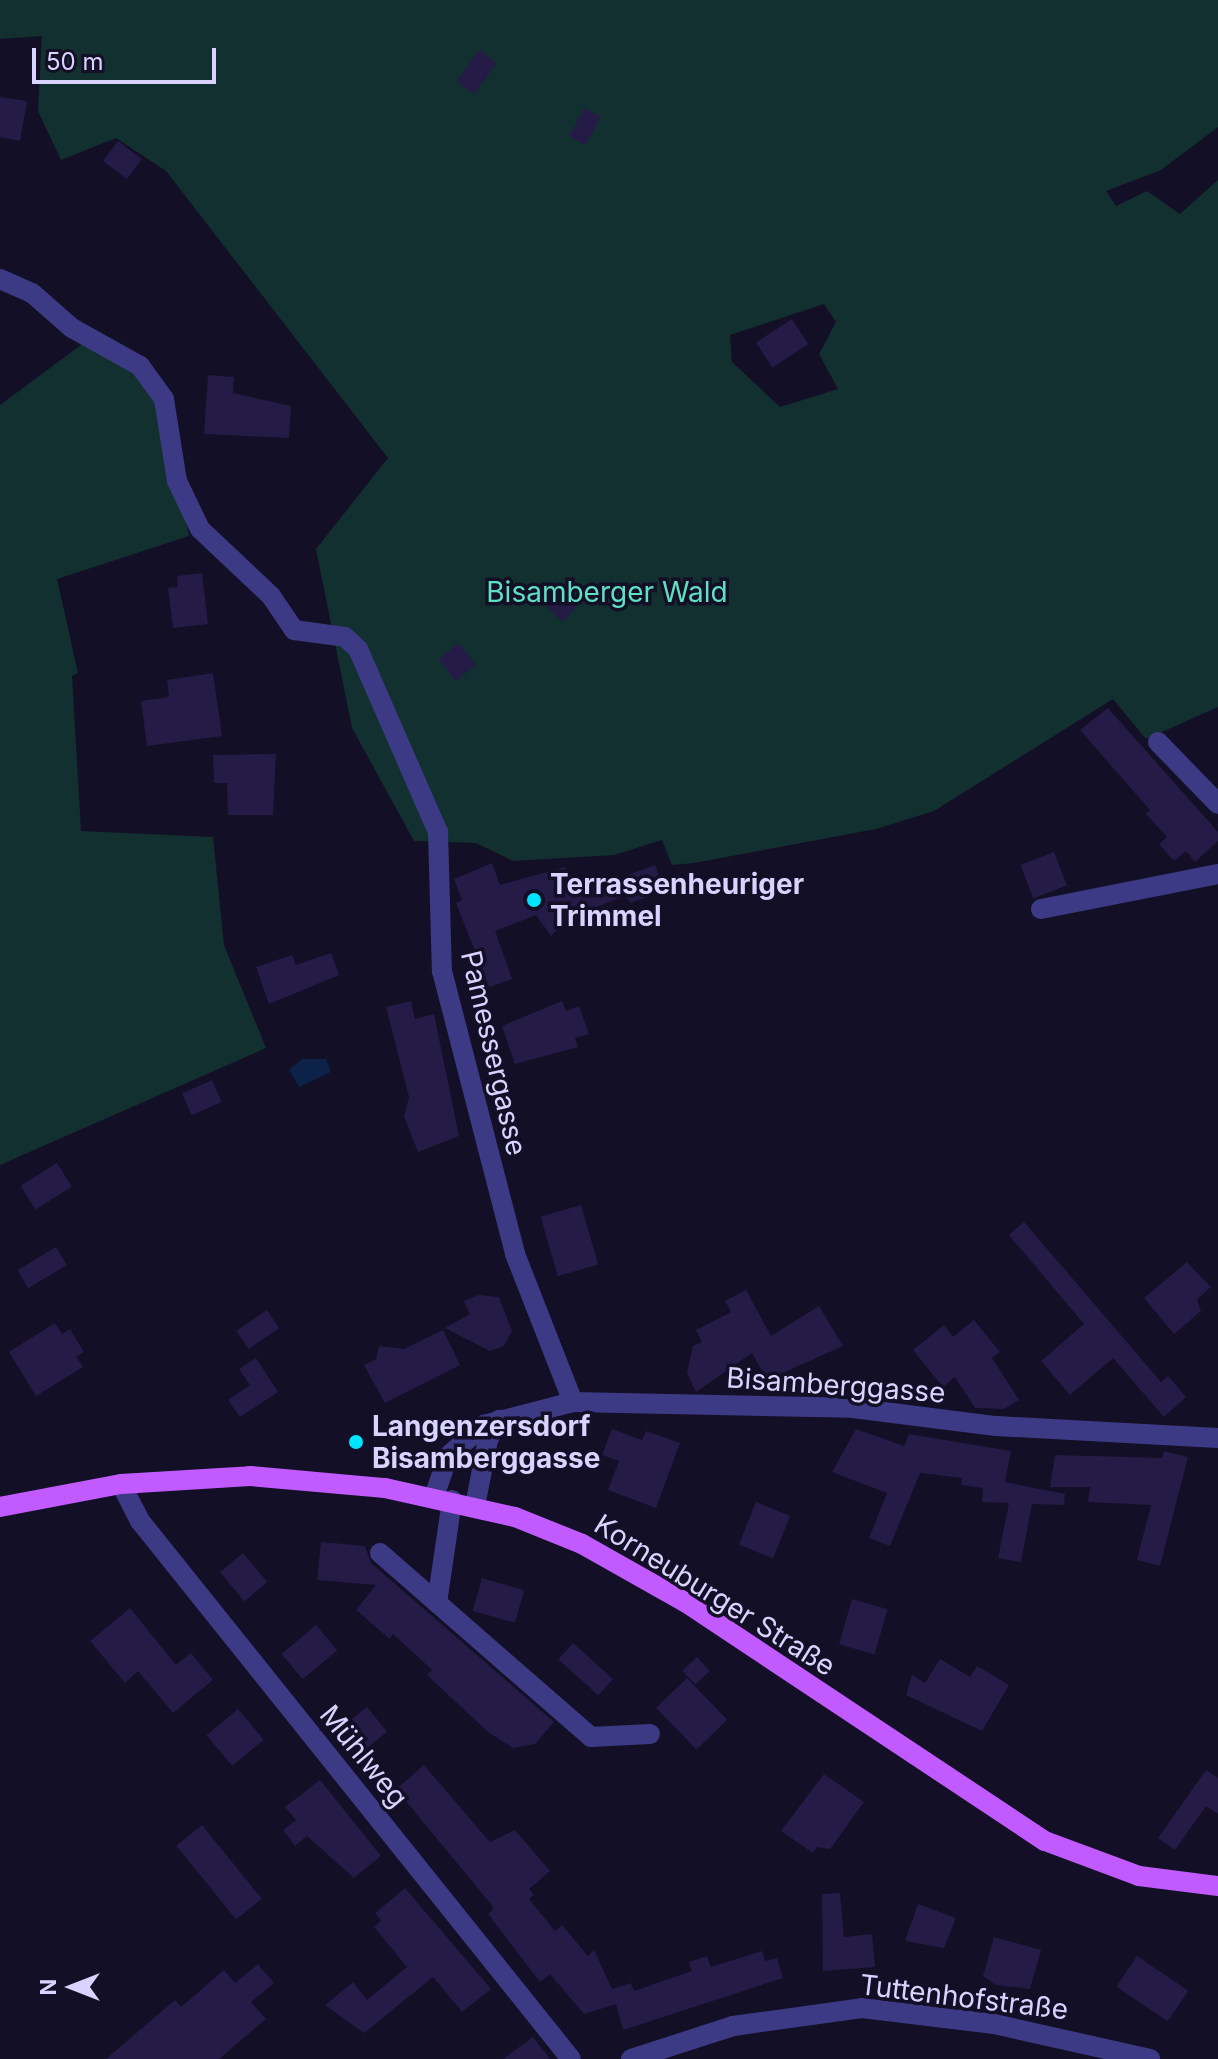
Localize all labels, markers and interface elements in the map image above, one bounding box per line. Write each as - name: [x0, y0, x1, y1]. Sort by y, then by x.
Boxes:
- scale bar: [36, 32, 220, 82]
- text: 50 m: [46, 47, 104, 76]
- park label: Bisamberger Wald: [486, 575, 728, 609]
- place label: Terrassenheuriger Trimmel: [550, 867, 804, 933]
- marker: Terrassenheuriger Trimmel: [525, 891, 543, 909]
- street label: Pamessergasse: [454, 947, 534, 1159]
- street label: Bisamberggasse: [725, 1361, 947, 1409]
- place label: Langenzersdorf Bisamberggasse: [372, 1409, 600, 1475]
- marker: Langenzersdorf Bisamberggasse: [347, 1433, 365, 1451]
- street label: Korneuburger Straße: [588, 1507, 842, 1683]
- street label: Mühlweg: [313, 1698, 415, 1814]
- north arrow: [32, 1947, 112, 2027]
- street label: Tuttenhofstraße: [858, 1968, 1070, 2026]
- text: N: [35, 1979, 61, 1995]

